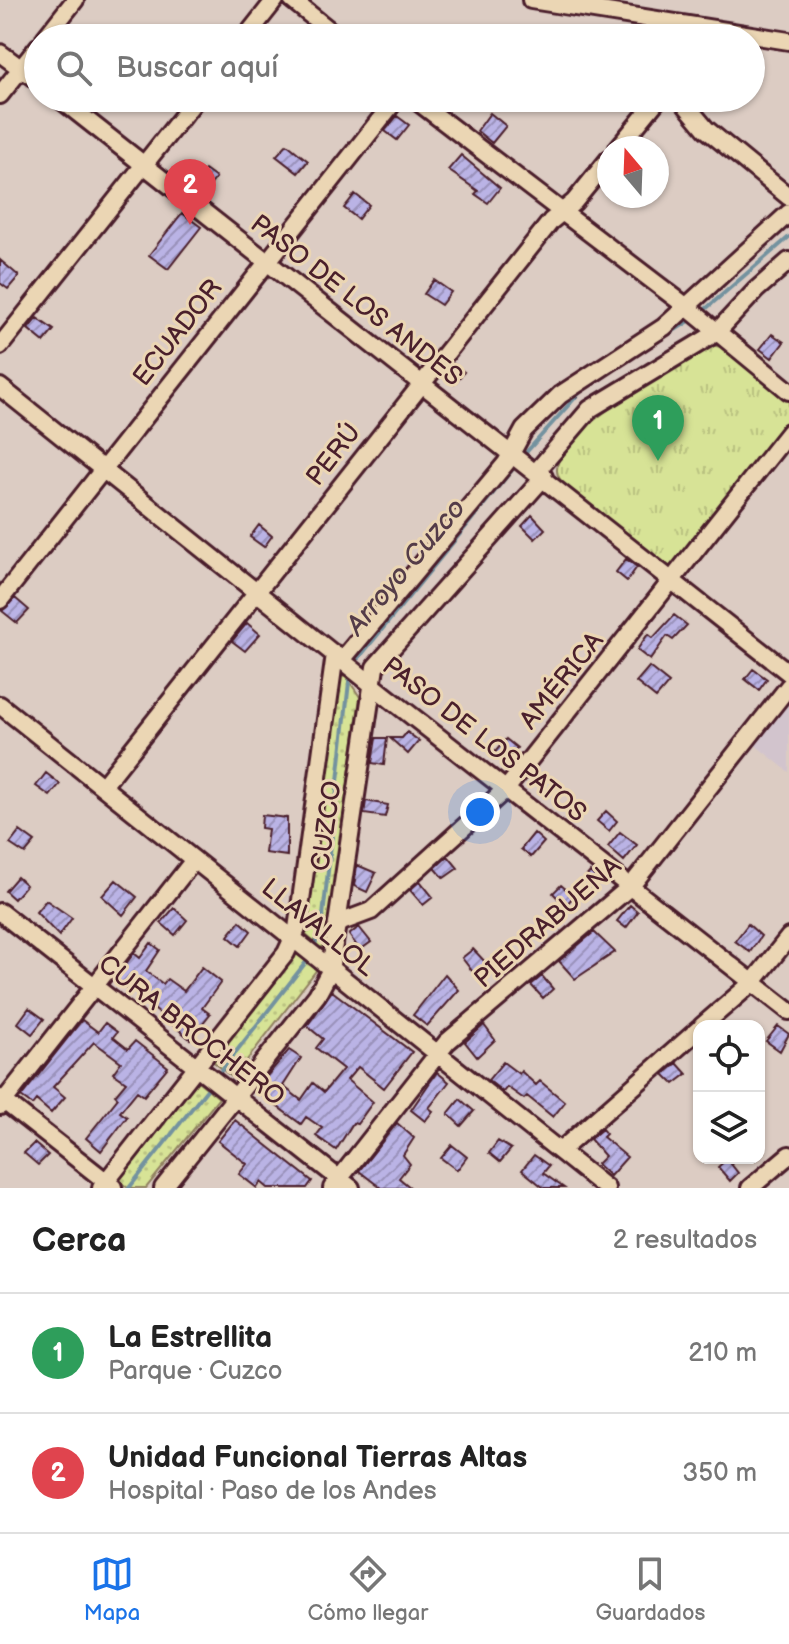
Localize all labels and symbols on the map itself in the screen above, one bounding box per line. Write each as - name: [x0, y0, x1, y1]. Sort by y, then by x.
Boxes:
- north arrow: [597, 136, 669, 208]
- pin: 2: [164, 159, 216, 225]
- street label: PASO DE LOS ANDES: [244, 209, 468, 393]
- street label: ECUADOR: [127, 274, 229, 392]
- pin: 1: [632, 395, 684, 461]
- street label: PERÚ: [299, 417, 368, 492]
- water label: Arroyo Cuzco: [338, 492, 473, 644]
- street label: AMÉRICA: [513, 626, 611, 736]
- street label: PASO DE LOS PATOS: [376, 651, 592, 829]
- street label: CUZCO: [305, 779, 349, 873]
- your location: [460, 792, 500, 832]
- street label: PIEDRABUENA: [468, 851, 628, 995]
- street label: LLAVALLOL: [255, 873, 381, 983]
- street label: CURA BROCHERO: [92, 949, 290, 1113]

